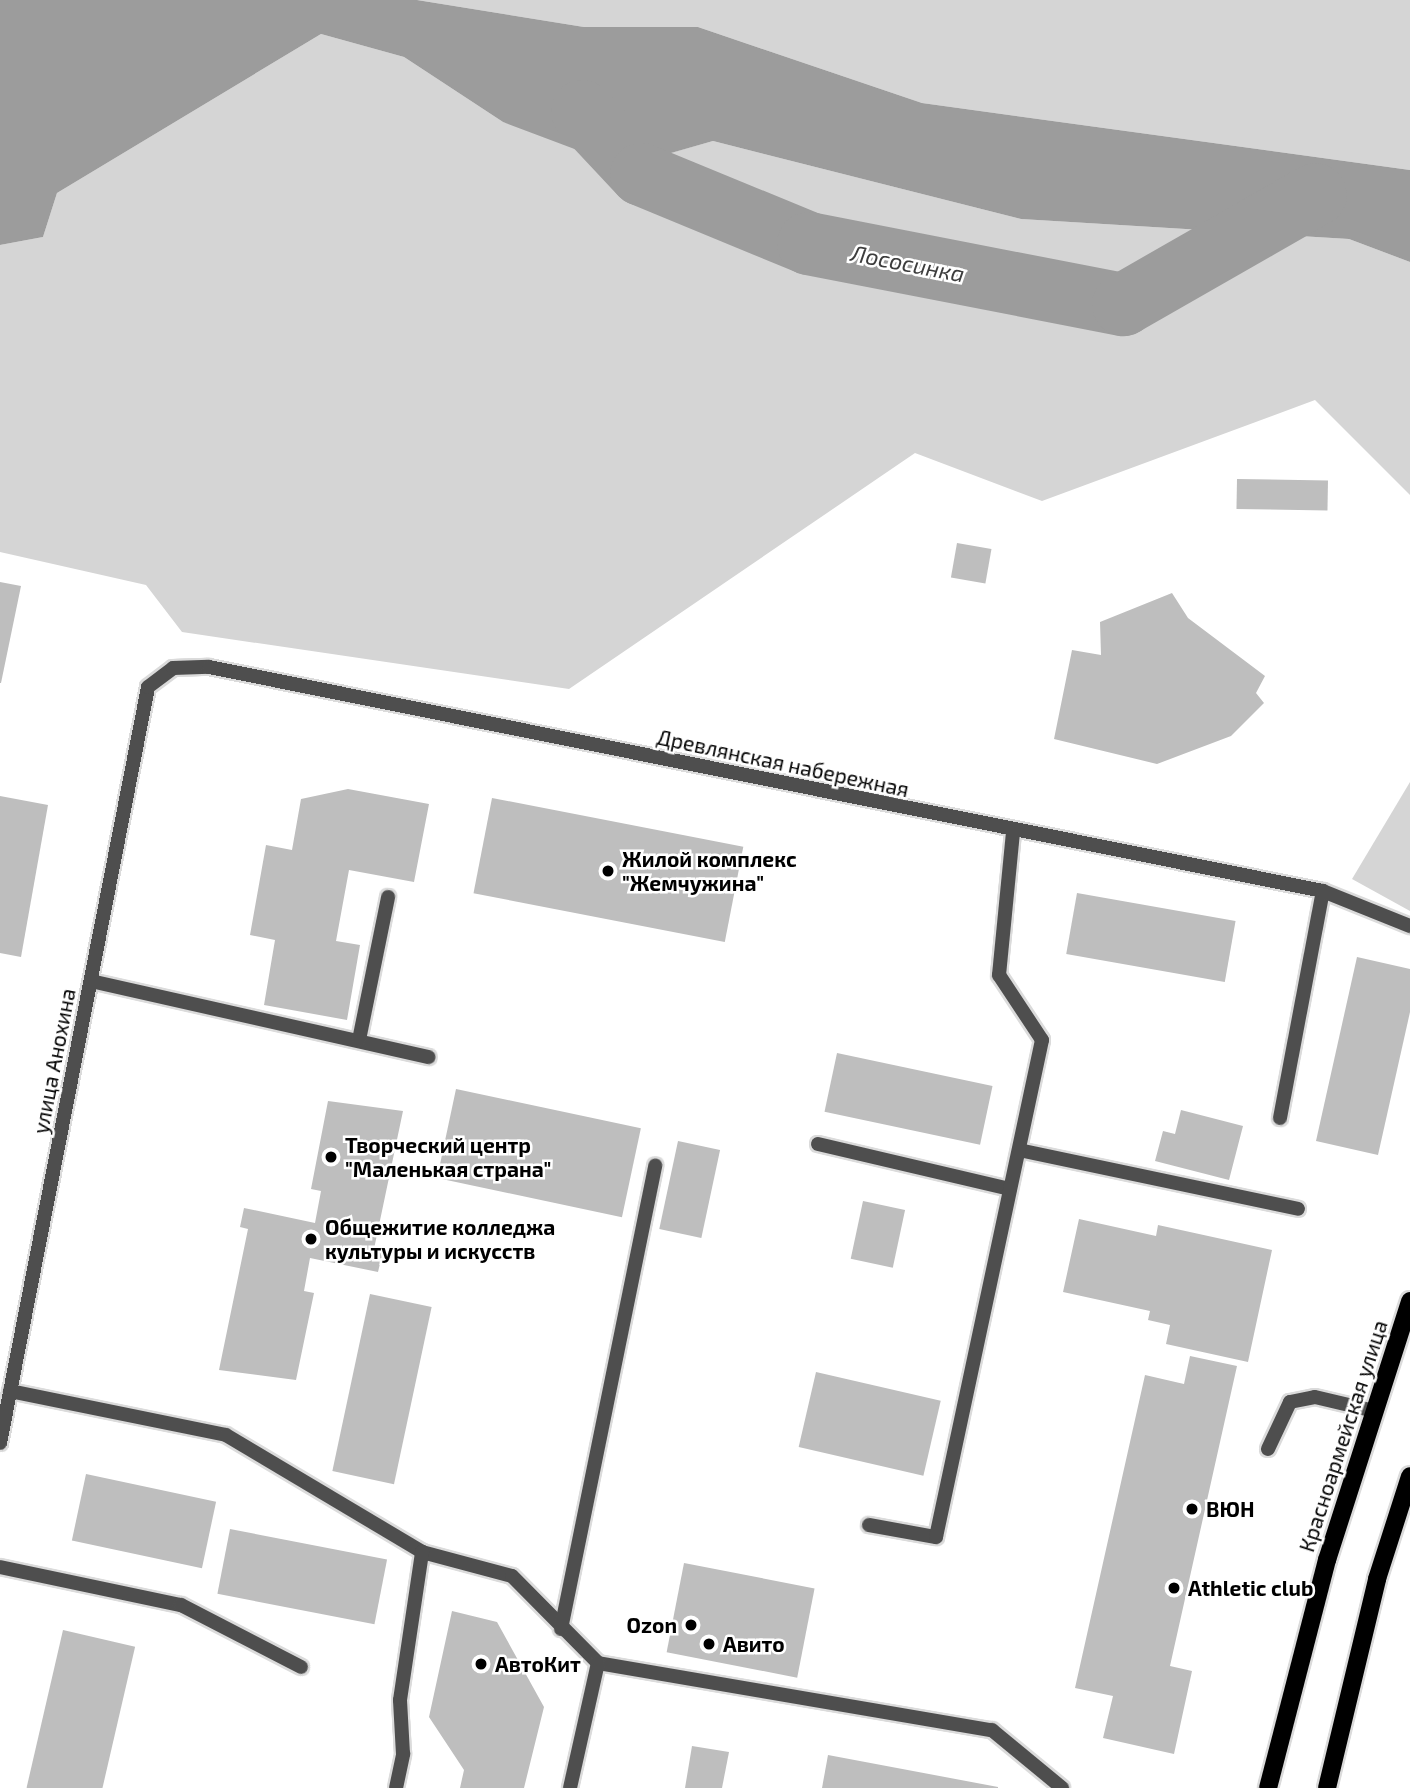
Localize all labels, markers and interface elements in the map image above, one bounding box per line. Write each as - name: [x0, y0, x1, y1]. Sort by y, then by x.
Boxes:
- water label: Лососинка: [849, 238, 967, 288]
- street label: Древлянская набережная: [655, 724, 911, 802]
- place label: Жилой комплекс "Жемчужина": [622, 846, 797, 896]
- marker: Жилой комплекс "Жемчужина": [600, 863, 616, 879]
- street label: улица Анохина: [28, 986, 80, 1136]
- place label: Творческий центр "Маленькая страна": [345, 1132, 551, 1182]
- marker: Творческий центр "Маленькая страна": [323, 1149, 339, 1165]
- place label: Общежитие колледжа культуры и искусств: [325, 1214, 555, 1264]
- marker: Общежитие колледжа культуры и искусств: [303, 1231, 319, 1247]
- street label: Красноармейская улица: [1294, 1317, 1392, 1555]
- place label: ВЮН: [1206, 1496, 1255, 1522]
- marker: ВЮН: [1184, 1501, 1200, 1517]
- place label: Athletic club: [1188, 1575, 1314, 1601]
- marker: Athletic club: [1166, 1580, 1182, 1596]
- place label: Ozon: [627, 1612, 677, 1638]
- marker: Ozon: [683, 1617, 699, 1633]
- place label: Авито: [723, 1631, 785, 1657]
- marker: Авито: [701, 1636, 717, 1652]
- place label: АвтоКит: [495, 1651, 581, 1677]
- marker: АвтоКит: [473, 1656, 489, 1672]

